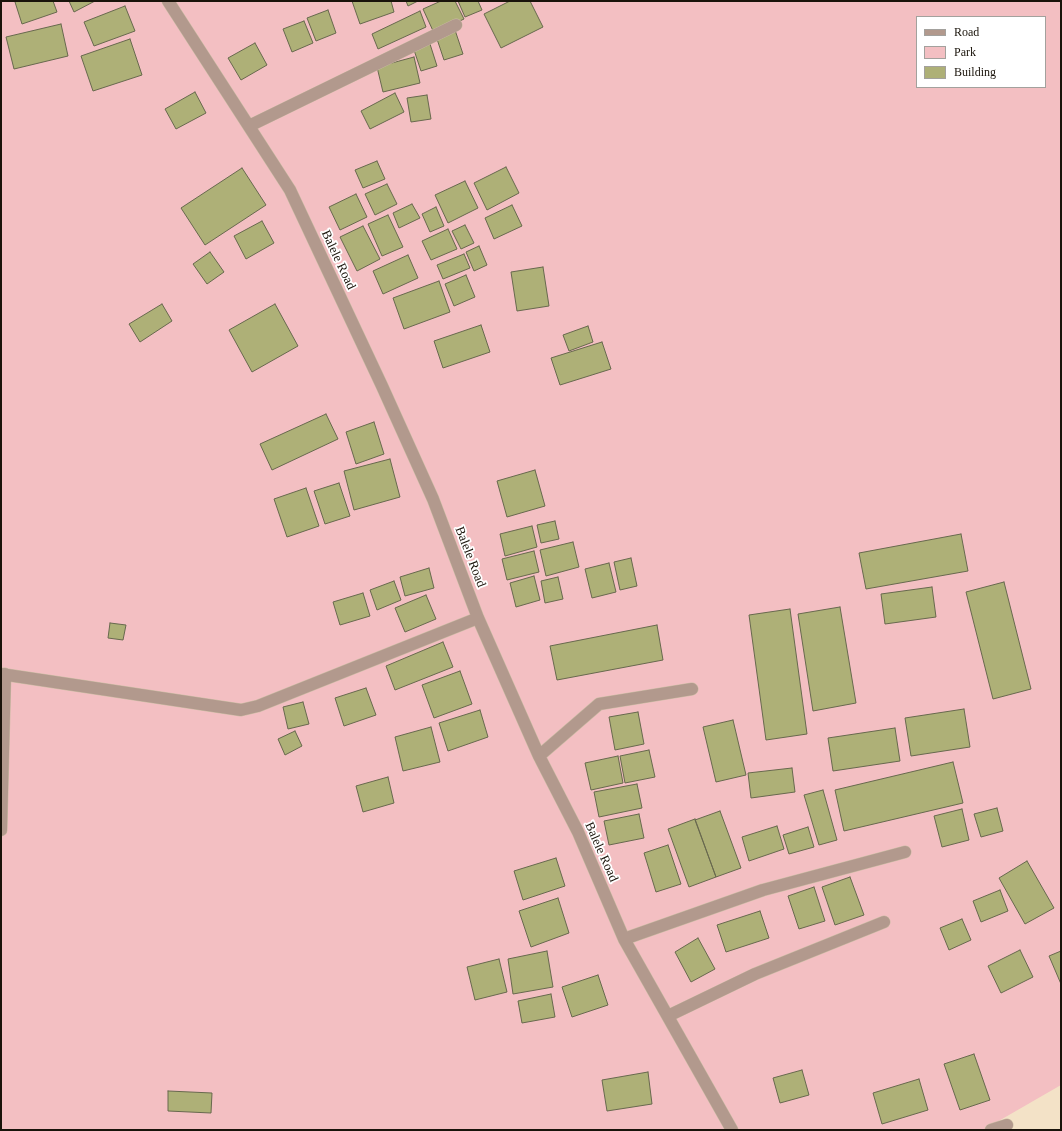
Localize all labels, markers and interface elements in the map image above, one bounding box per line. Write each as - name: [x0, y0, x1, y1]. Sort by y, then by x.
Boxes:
- legend: [916, 16, 1046, 88]
- text: Road: [954, 25, 979, 39]
- text: Park: [954, 45, 976, 59]
- text: Building: [954, 65, 996, 79]
- street label: Balele Road: [317, 228, 359, 292]
- street label: Balele Road: [451, 524, 489, 590]
- street label: Balele Road: [581, 820, 621, 884]

